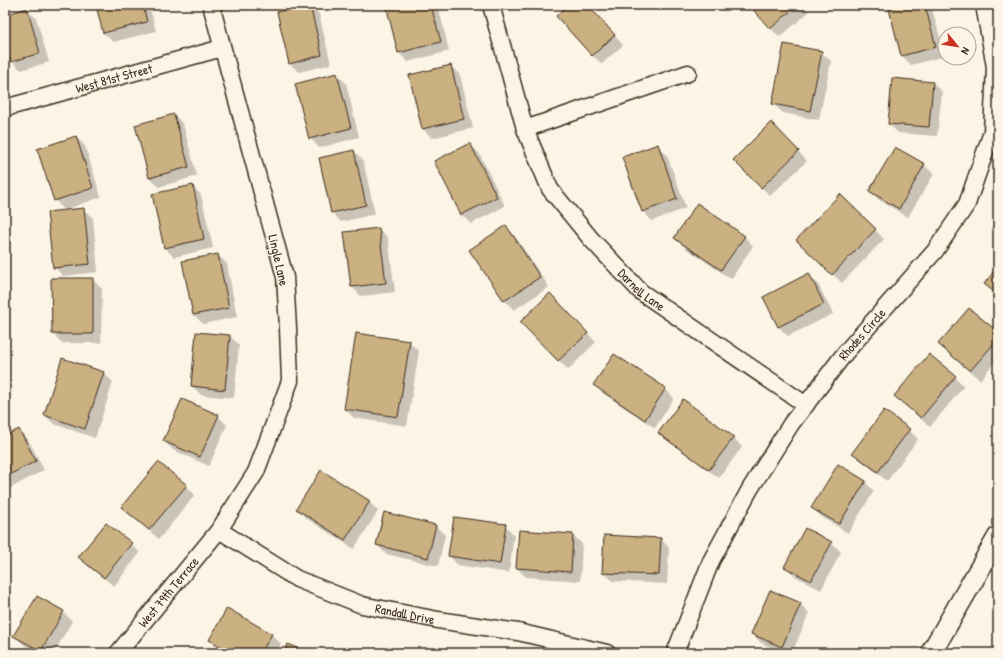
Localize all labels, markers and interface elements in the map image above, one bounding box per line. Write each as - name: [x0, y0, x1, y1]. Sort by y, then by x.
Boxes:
- north arrow: [937, 26, 977, 66]
- text: N: [958, 45, 973, 57]
- street label: West 81st Street: [73, 59, 155, 97]
- street label: Lingle Lane: [264, 233, 294, 287]
- street label: Darnell Lane: [614, 264, 669, 315]
- street label: Rhodes Circle: [834, 304, 890, 364]
- street label: West 79th Terrace: [134, 553, 203, 631]
- street label: Randall Drive: [374, 599, 436, 628]

